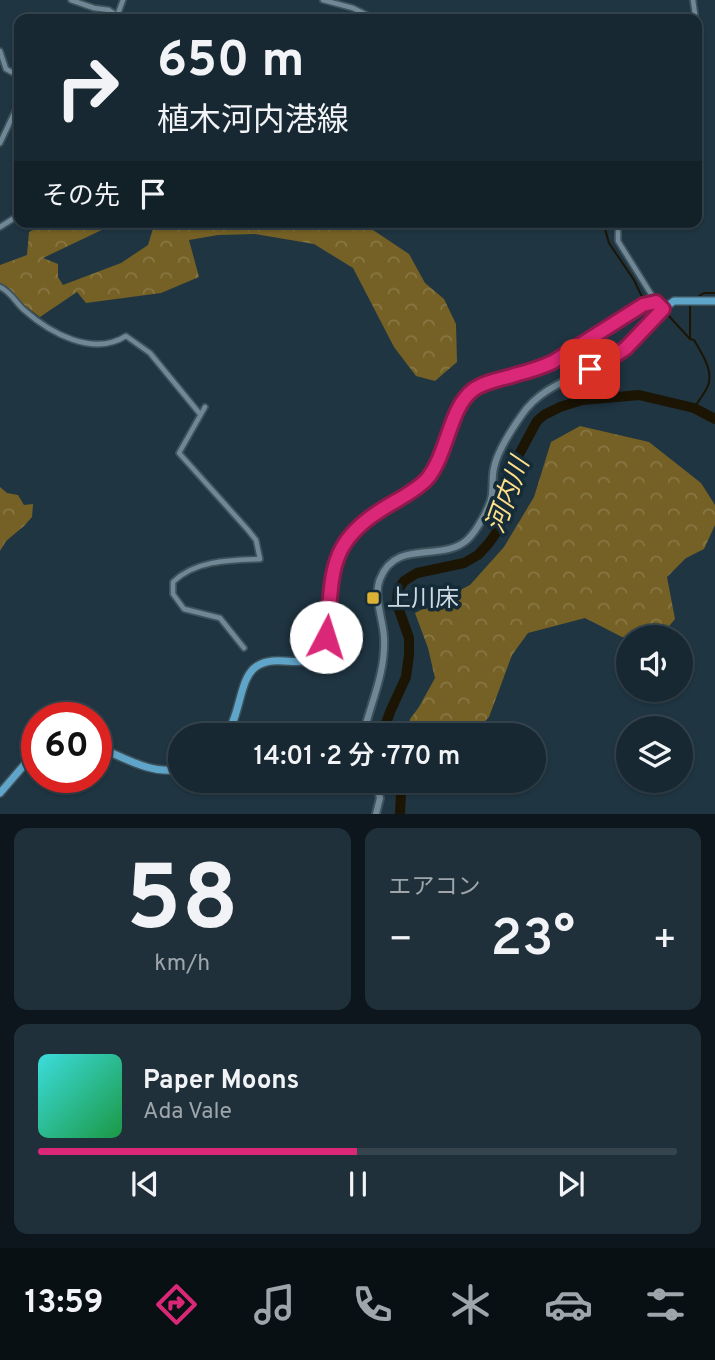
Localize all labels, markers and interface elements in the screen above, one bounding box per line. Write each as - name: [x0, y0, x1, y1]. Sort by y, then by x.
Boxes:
- text: 650 m: [157, 32, 304, 94]
- icon: right: [42, 42, 133, 133]
- text: 植木河内港線: [157, 102, 349, 142]
- icon: arrive: [134, 175, 172, 213]
- text: その先: [42, 181, 120, 214]
- pin: [560, 339, 620, 399]
- icon: arrive: [571, 350, 609, 388]
- water label: 河内川: [481, 451, 539, 538]
- place label: 上川床: [387, 585, 459, 615]
- marker: 上川床: [365, 590, 381, 606]
- position arrow: [289, 600, 363, 674]
- map controls: [616, 625, 693, 793]
- button: sound: [616, 625, 693, 702]
- speed limit sign: 60: [21, 702, 112, 793]
- button: layers: [616, 716, 693, 793]
- text: 14:01 · 2 分 · 770 m: [254, 741, 460, 774]
- text: 58: [126, 847, 239, 962]
- text: エアコン: [389, 874, 481, 903]
- text: 23°: [490, 908, 575, 974]
- text: −: [389, 917, 413, 966]
- text: +: [652, 917, 677, 966]
- text: km/h: [154, 950, 210, 979]
- text: Paper Moons: [143, 1065, 299, 1098]
- text: Ada Vale: [143, 1098, 232, 1127]
- icon: previous: [126, 1165, 164, 1203]
- icon: pause: [339, 1165, 377, 1203]
- icon: next: [552, 1165, 590, 1203]
- icon: directions: [152, 1280, 201, 1329]
- icon: music: [250, 1280, 299, 1329]
- icon: phone: [348, 1280, 397, 1329]
- icon: climate: [446, 1280, 495, 1329]
- icon: car: [544, 1280, 593, 1329]
- icon: filters: [641, 1280, 690, 1329]
- text: 13:59: [24, 1284, 103, 1324]

